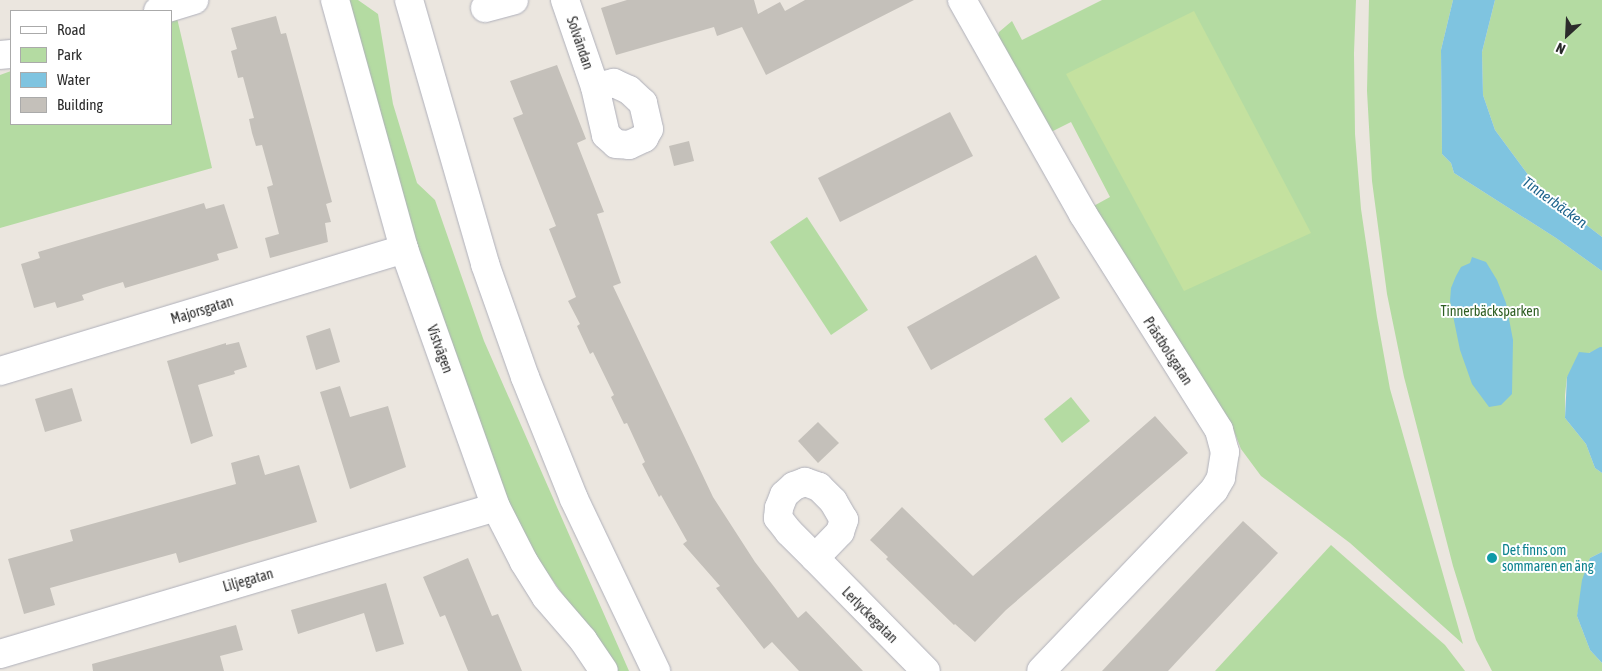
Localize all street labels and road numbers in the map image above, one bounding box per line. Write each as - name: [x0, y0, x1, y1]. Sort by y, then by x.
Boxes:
- street label: Solvändan: [563, 14, 597, 72]
- street label: Majorsgatan: [169, 293, 235, 327]
- street label: Prästbolsgatan: [1140, 314, 1196, 388]
- street label: Vistvägen: [424, 323, 456, 375]
- street label: Liljegatan: [221, 565, 275, 595]
- street label: Lerlyckegatan: [839, 584, 901, 646]

